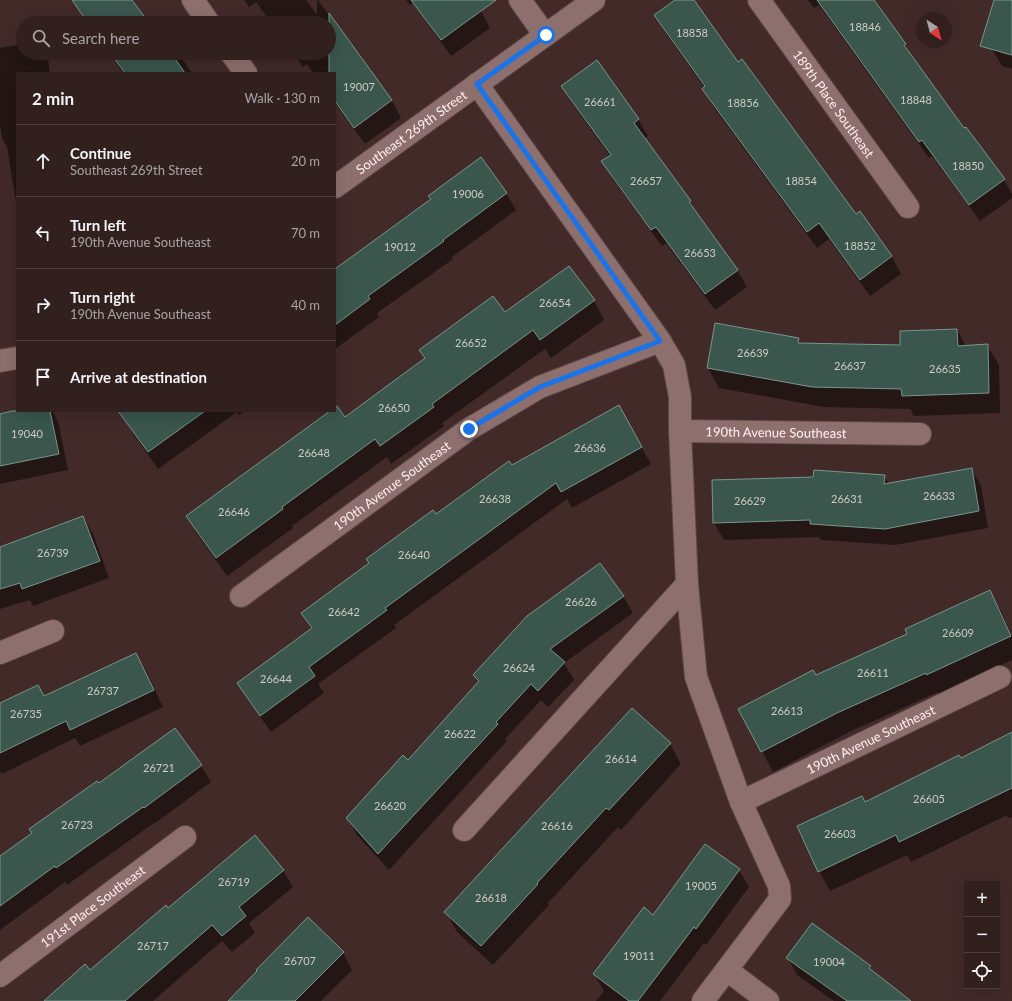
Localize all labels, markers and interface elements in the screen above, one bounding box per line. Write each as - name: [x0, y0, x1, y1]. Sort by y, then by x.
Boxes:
- north arrow: [916, 12, 952, 48]
- search box: [16, 16, 336, 60]
- house number: 18846: [849, 20, 881, 33]
- route start: [537, 26, 555, 44]
- house number: 18858: [676, 26, 708, 39]
- icon: search: [30, 27, 52, 49]
- text: Search here: [62, 29, 139, 47]
- street label: 189th Place Southeast: [790, 47, 878, 161]
- house number: 19007: [343, 80, 375, 93]
- street label: Southeast 269th Street: [353, 86, 470, 177]
- text: 2 min: [32, 88, 74, 109]
- text: Walk · 130 m: [244, 90, 320, 106]
- house number: 18848: [900, 93, 932, 106]
- house number: 26661: [584, 95, 616, 108]
- house number: 18856: [727, 96, 759, 109]
- text: Continue: [70, 144, 131, 162]
- icon: ahead: [32, 150, 54, 172]
- text: 20 m: [291, 153, 320, 169]
- house number: 18850: [952, 159, 985, 172]
- text: Southeast 269th Street: [70, 162, 203, 178]
- house number: 26657: [630, 174, 662, 187]
- house number: 18854: [785, 174, 818, 187]
- house number: 19006: [452, 187, 484, 200]
- text: Turn left: [70, 216, 126, 234]
- icon: left: [32, 222, 54, 244]
- text: 70 m: [291, 225, 320, 241]
- text: 190th Avenue Southeast: [70, 234, 211, 250]
- house number: 18852: [844, 239, 876, 252]
- house number: 19012: [384, 240, 416, 253]
- house number: 26653: [684, 246, 716, 259]
- text: Turn right: [70, 288, 135, 306]
- icon: right: [32, 294, 54, 316]
- house number: 26654: [539, 296, 572, 309]
- text: 40 m: [291, 297, 320, 313]
- text: 190th Avenue Southeast: [70, 306, 211, 322]
- house number: 26652: [455, 336, 487, 349]
- house number: 26639: [737, 346, 769, 359]
- house number: 26637: [834, 359, 866, 372]
- house number: 26635: [929, 362, 961, 375]
- icon: arrive: [32, 366, 54, 388]
- text: Arrive at destination: [70, 368, 207, 386]
- house number: 26650: [378, 401, 411, 414]
- route end: [460, 420, 478, 438]
- street label: 190th Avenue Southeast: [705, 423, 847, 441]
- house number: 19040: [11, 427, 44, 440]
- street label: 190th Avenue Southeast: [330, 437, 454, 534]
- house number: 26636: [574, 441, 606, 454]
- house number: 26648: [298, 446, 330, 459]
- house number: 26633: [923, 489, 955, 502]
- house number: 26638: [479, 492, 511, 505]
- house number: 26631: [831, 492, 863, 505]
- house number: 26629: [734, 494, 766, 507]
- house number: 26646: [218, 505, 250, 518]
- house number: 26739: [37, 546, 69, 559]
- house number: 26640: [398, 548, 431, 561]
- house number: 26626: [565, 595, 597, 608]
- house number: 26642: [328, 605, 360, 618]
- house number: 26609: [942, 626, 974, 639]
- house number: 26624: [503, 661, 536, 674]
- house number: 26611: [857, 666, 889, 679]
- house number: 26644: [260, 672, 293, 685]
- house number: 26737: [87, 684, 119, 697]
- street label: 190th Avenue Southeast: [804, 701, 938, 777]
- house number: 26613: [771, 704, 803, 717]
- house number: 26735: [10, 707, 42, 720]
- house number: 26622: [444, 727, 476, 740]
- house number: 26614: [605, 752, 638, 765]
- house number: 26721: [143, 761, 175, 774]
- house number: 26605: [913, 792, 945, 805]
- house number: 26620: [374, 799, 407, 812]
- house number: 26723: [61, 818, 93, 831]
- house number: 26616: [541, 819, 573, 832]
- house number: 26603: [824, 827, 856, 840]
- street label: 191st Place Southeast: [37, 862, 149, 951]
- house number: 26719: [218, 875, 250, 888]
- house number: 19005: [685, 879, 717, 892]
- map controls: [964, 881, 1000, 989]
- button: +: [964, 881, 1000, 917]
- house number: 26618: [475, 891, 507, 904]
- button: −: [964, 917, 1000, 953]
- house number: 26717: [137, 939, 169, 952]
- house number: 19011: [623, 949, 655, 962]
- button: locate: [964, 953, 1000, 989]
- house number: 26707: [284, 954, 316, 967]
- house number: 19004: [813, 955, 846, 968]

